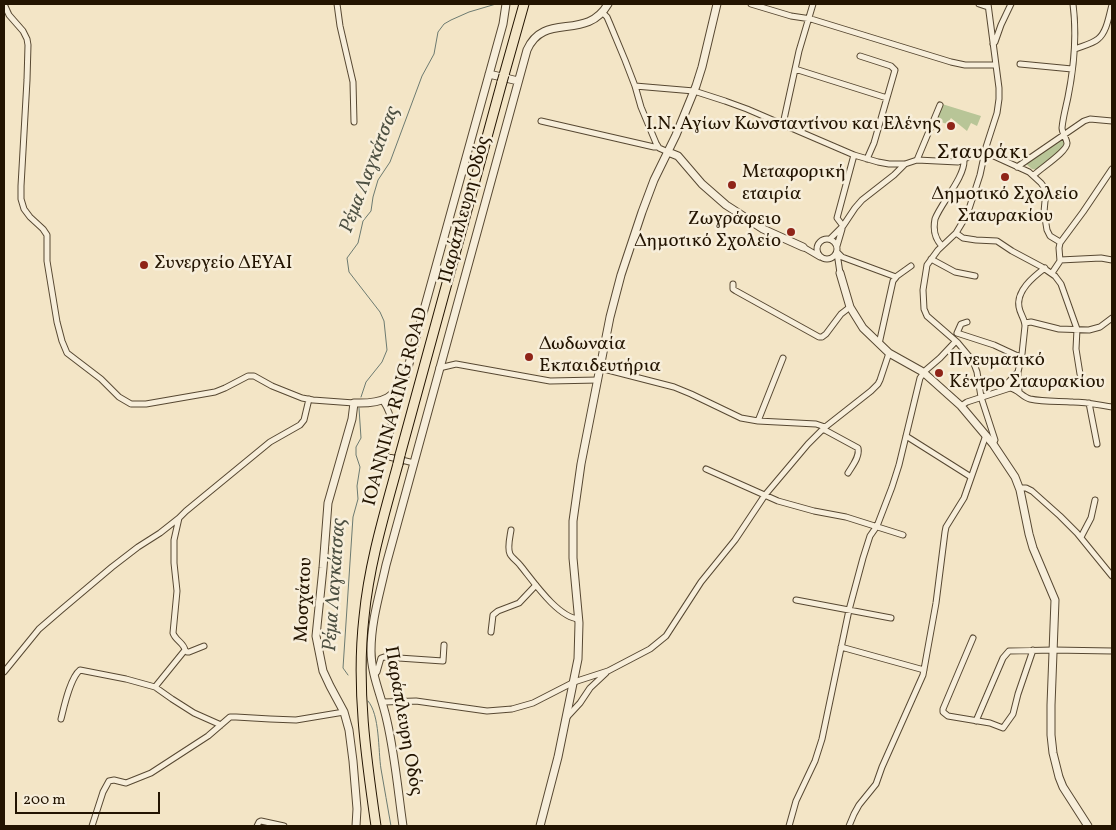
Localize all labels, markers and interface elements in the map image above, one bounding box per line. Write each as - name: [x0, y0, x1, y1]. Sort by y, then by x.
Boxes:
- water label: Ρέμα Λαγκάτσας: [336, 103, 406, 237]
- place label: Ι.Ν. Αγίων Κωνσταντίνου και Ελένης: [646, 115, 941, 137]
- marker: Ι.Ν. Αγίων Κωνσταντίνου και Ελένης: [945, 120, 957, 132]
- street label: Παράπλευρη Οδός: [435, 134, 497, 286]
- district label: Σταυράκι: [936, 141, 1030, 167]
- place label: Μεταφορική εταιρία: [742, 163, 846, 207]
- marker: Δημοτικό Σχολείο Σταυρακίου: [999, 171, 1011, 183]
- marker: Μεταφορική εταιρία: [726, 179, 738, 191]
- place label: Δημοτικό Σχολείο Σταυρακίου: [932, 185, 1078, 229]
- place label: Ζωγράφειο Δημοτικό Σχολείο: [634, 210, 781, 254]
- marker: Ζωγράφειο Δημοτικό Σχολείο: [785, 226, 797, 238]
- place label: Συνεργείο ΔΕΥΑΙ: [154, 254, 293, 276]
- marker: Συνεργείο ΔΕΥΑΙ: [138, 259, 150, 271]
- street label: IOANNINA RING ROAD: [360, 305, 434, 509]
- place label: Δωδωναία Εκπαιδευτήρια: [539, 335, 661, 379]
- marker: Δωδωναία Εκπαιδευτήρια: [523, 351, 535, 363]
- place label: Πνευματικό Κέντρο Σταυρακίου: [949, 351, 1105, 395]
- marker: Πνευματικό Κέντρο Σταυρακίου: [933, 367, 945, 379]
- water label: Ρέμα Λαγκάτσας: [319, 518, 353, 652]
- street label: Μοσχάτου: [291, 557, 319, 643]
- street label: Παράπλευρη Οδός: [378, 644, 426, 798]
- scale bar: [18, 782, 162, 814]
- text: 200 m: [23, 790, 66, 811]

